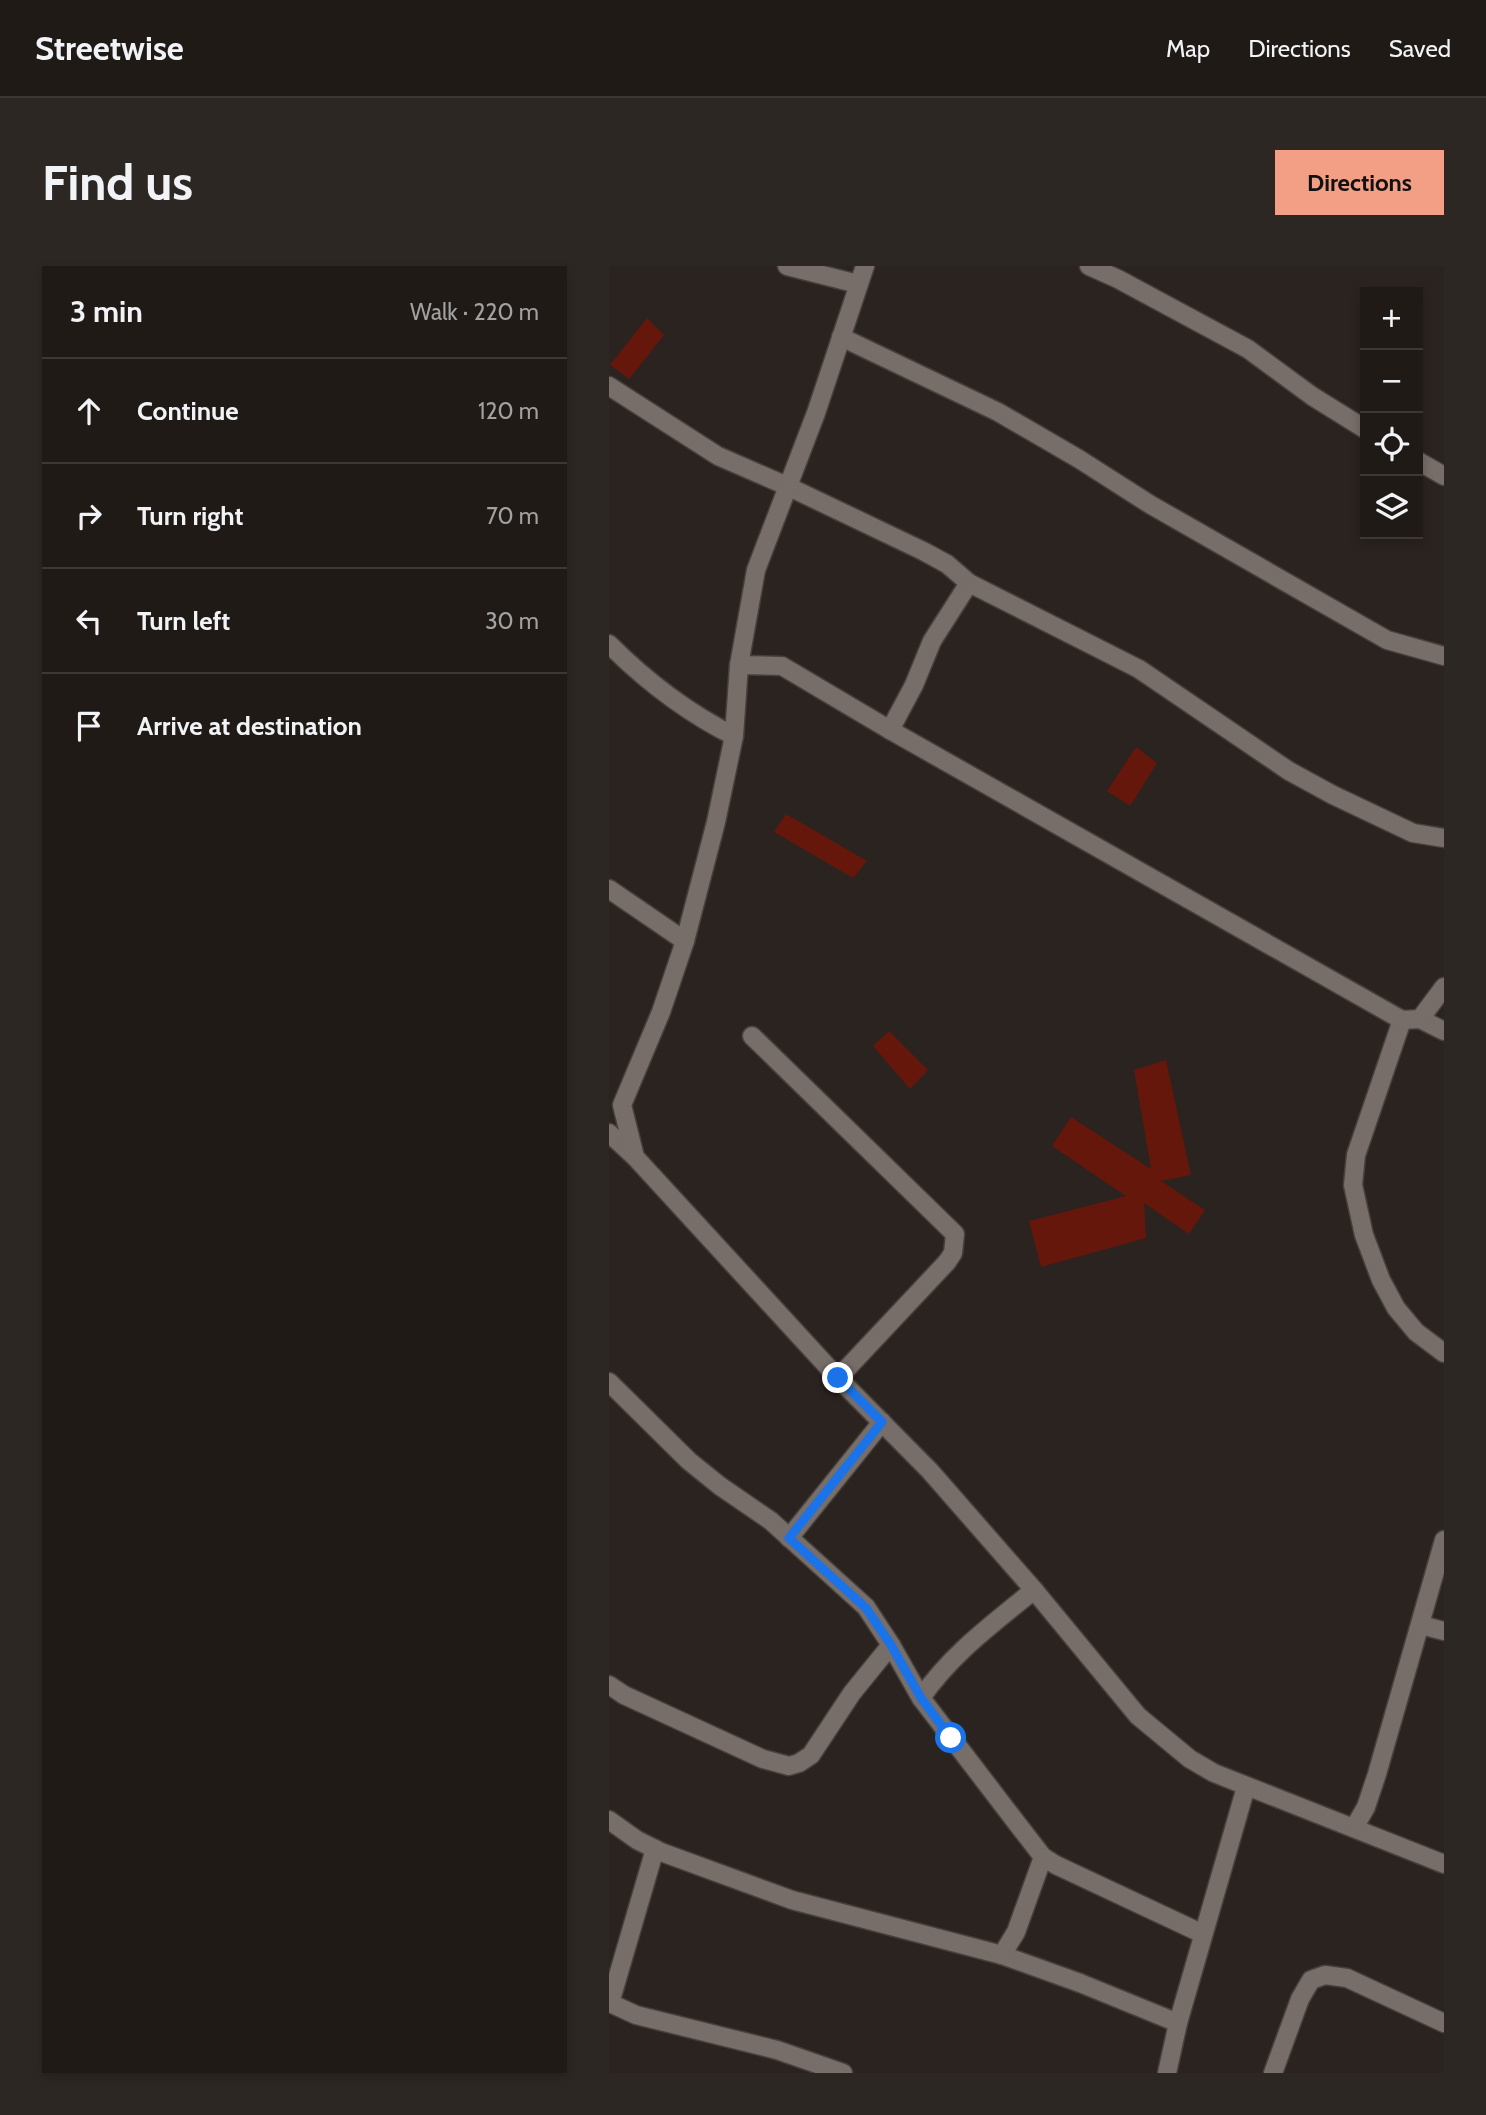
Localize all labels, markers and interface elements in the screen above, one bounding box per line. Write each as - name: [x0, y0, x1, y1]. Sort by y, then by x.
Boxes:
- text: Streetwise: [35, 28, 184, 68]
- text: Map: [1166, 34, 1210, 63]
- text: Directions: [1248, 34, 1351, 63]
- text: Saved: [1389, 34, 1451, 63]
- button: Directions: [1275, 150, 1444, 215]
- text: Find us: [42, 153, 193, 212]
- map controls: [1360, 287, 1423, 539]
- button: +: [1360, 287, 1423, 350]
- text: 3 min: [70, 293, 143, 330]
- text: Walk · 220 m: [410, 298, 539, 326]
- button: −: [1360, 350, 1423, 413]
- icon: ahead: [70, 392, 108, 430]
- text: Continue: [137, 395, 239, 427]
- text: 120 m: [478, 397, 539, 425]
- button: locate: [1360, 413, 1423, 476]
- button: layers: [1360, 476, 1423, 539]
- icon: right: [70, 497, 108, 535]
- text: Turn right: [137, 500, 243, 532]
- text: 70 m: [486, 502, 539, 530]
- icon: left: [70, 602, 108, 640]
- text: Turn left: [137, 605, 230, 637]
- text: 30 m: [485, 607, 539, 635]
- icon: arrive: [70, 707, 108, 745]
- text: Arrive at destination: [137, 710, 362, 742]
- route end: [822, 1362, 853, 1393]
- route start: [935, 1722, 966, 1753]

